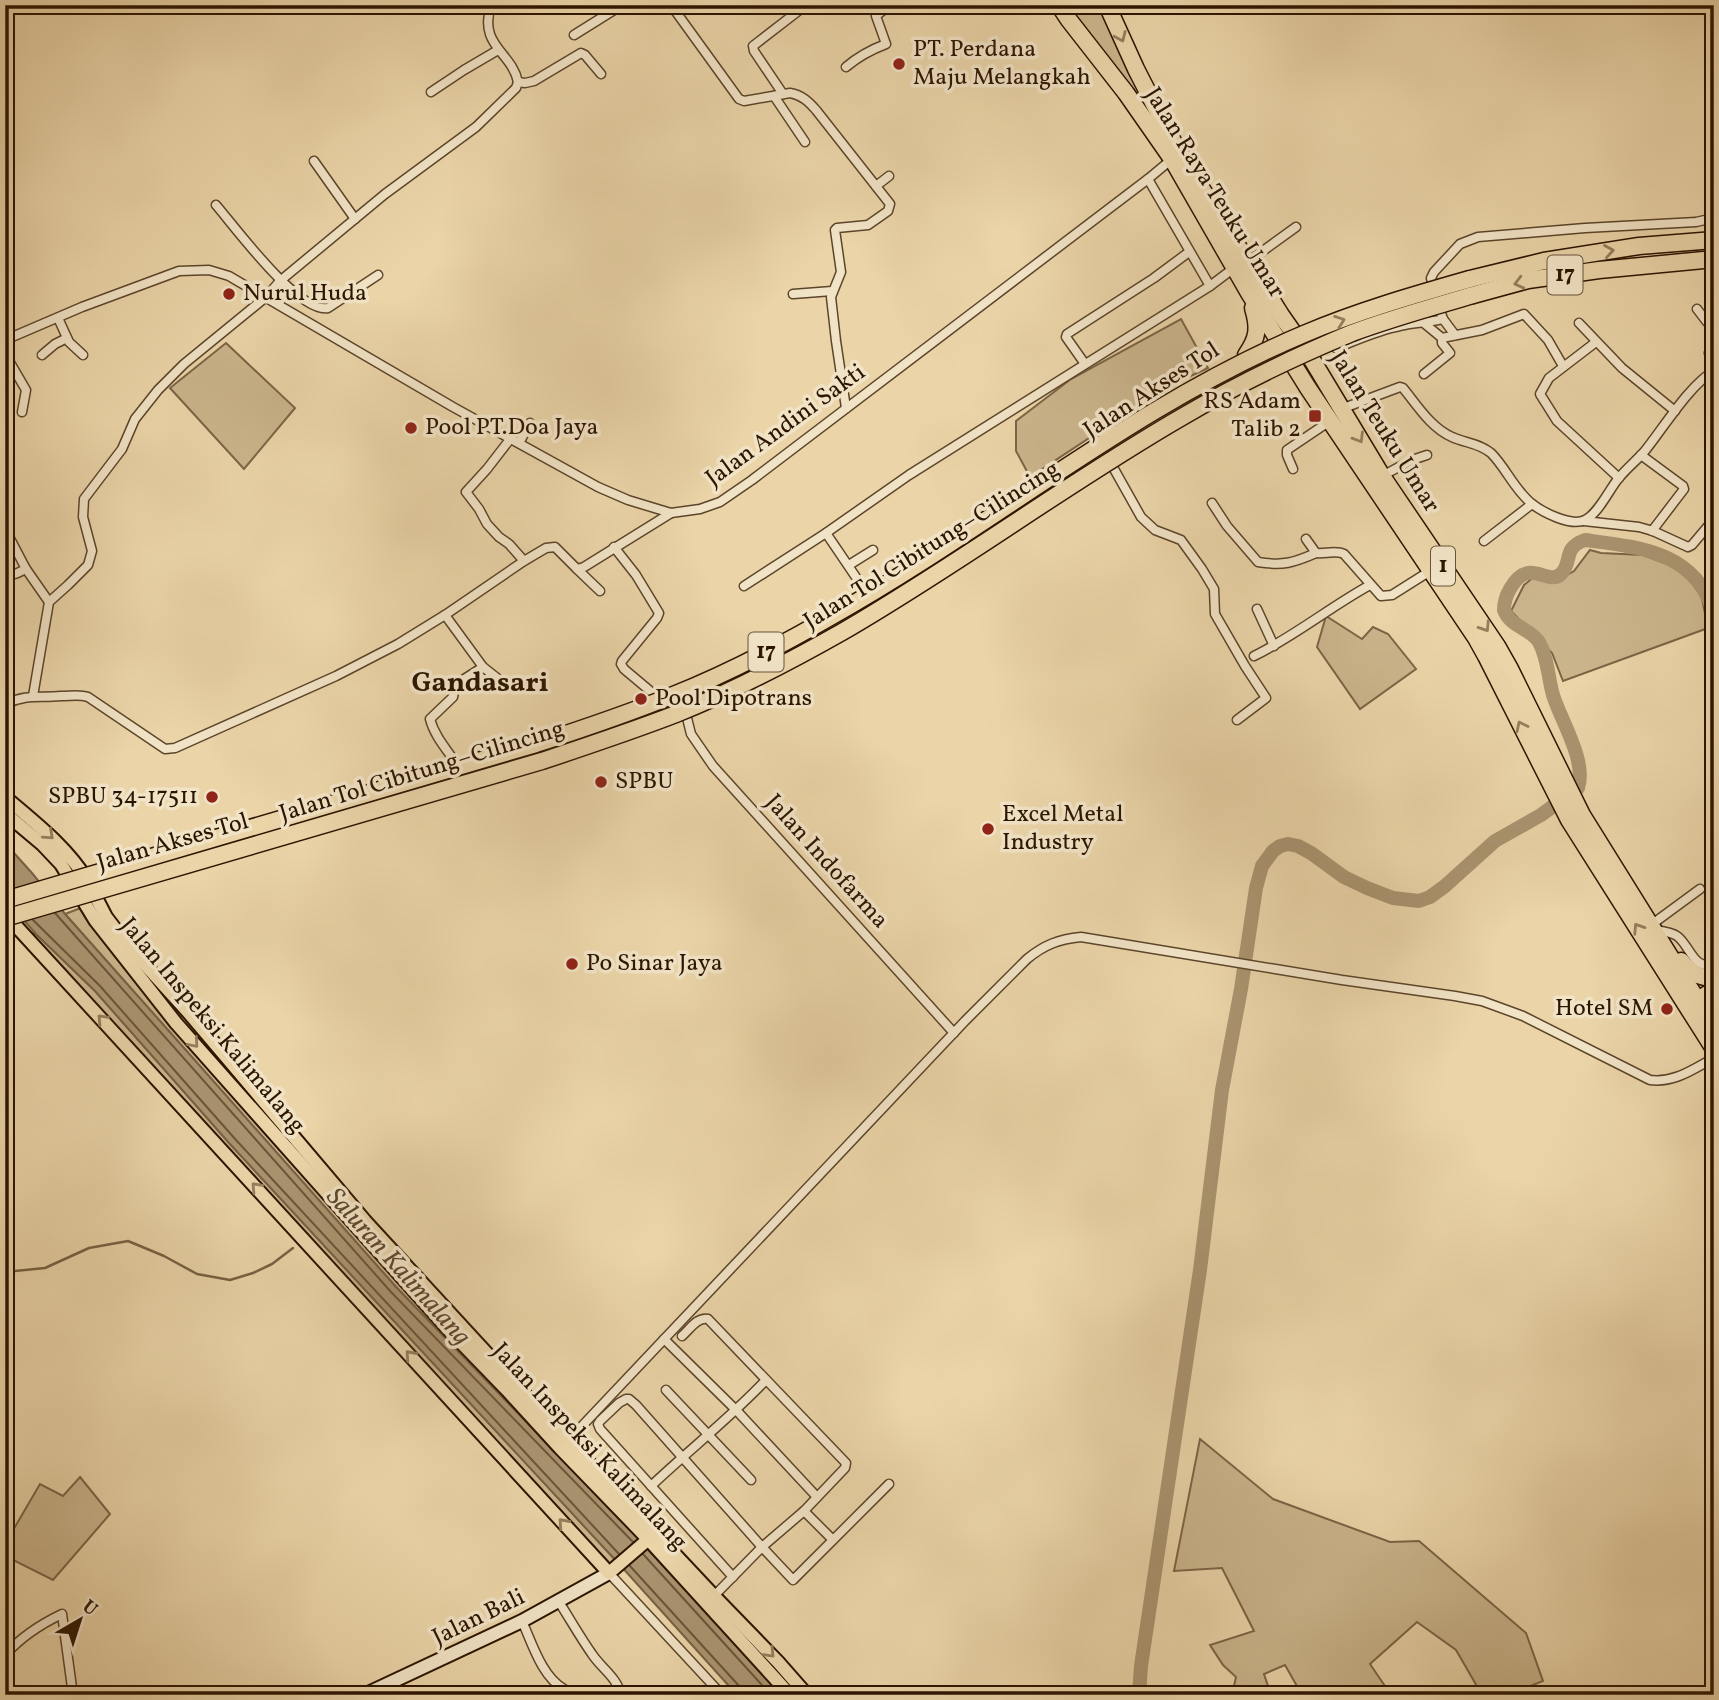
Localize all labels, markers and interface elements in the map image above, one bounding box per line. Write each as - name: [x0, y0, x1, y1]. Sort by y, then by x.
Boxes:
- one-way arrow: [1113, 30, 1127, 42]
- place label: PT. Perdana Maju Melangkah: [913, 33, 1091, 95]
- marker: PT. Perdana Maju Melangkah: [891, 56, 907, 72]
- street label: Jalan Raya Teuku Umar: [1135, 81, 1293, 305]
- one-way arrow: [1603, 244, 1615, 259]
- road number: 17: [1548, 256, 1582, 294]
- one-way arrow: [1513, 275, 1525, 289]
- place label: Nurul Huda: [243, 277, 367, 311]
- marker: Nurul Huda: [221, 286, 237, 302]
- one-way arrow: [1333, 315, 1345, 329]
- street label: Jalan Akses Tol: [1077, 334, 1227, 448]
- street label: Jalan Teuku Umar: [1320, 344, 1448, 520]
- street label: Jalan Andini Sakti: [699, 356, 873, 496]
- place label: RS Adam Talib 2: [1203, 385, 1301, 447]
- marker: RS Adam Talib 2: [1307, 408, 1323, 424]
- place label: Pool PT.Doa Jaya: [425, 411, 599, 445]
- marker: Pool PT.Doa Jaya: [403, 420, 419, 436]
- one-way arrow: [1350, 430, 1363, 443]
- street label: Jalan Tol Cibitung–Cilincing: [797, 453, 1067, 639]
- road number: 1: [1431, 546, 1455, 586]
- one-way arrow: [1476, 620, 1489, 633]
- road number: 17: [748, 632, 784, 672]
- district label: Gandasari: [411, 664, 549, 703]
- place label: Pool Dipotrans: [655, 682, 812, 716]
- marker: Pool Dipotrans: [633, 691, 649, 707]
- street label: Jalan Tol Cibitung–Cilincing: [275, 712, 569, 832]
- one-way arrow: [1515, 721, 1529, 733]
- place label: SPBU: [615, 765, 673, 799]
- marker: SPBU: [593, 774, 609, 790]
- place label: SPBU 34-17511: [48, 780, 198, 814]
- street label: Jalan Indofarma: [756, 787, 896, 937]
- marker: SPBU 34-17511: [204, 789, 220, 805]
- place label: Excel Metal Industry: [1002, 798, 1123, 860]
- street label: Jalan Akses Tol: [93, 805, 253, 881]
- marker: Excel Metal Industry: [980, 821, 996, 837]
- one-way arrow: [41, 827, 54, 840]
- street label: Jalan Inspeksi Kalimalang: [111, 910, 313, 1142]
- one-way arrow: [1633, 923, 1646, 936]
- place label: Po Sinar Jaya: [586, 947, 723, 981]
- marker: Po Sinar Jaya: [564, 956, 580, 972]
- place label: Hotel SM: [1555, 992, 1653, 1026]
- marker: Hotel SM: [1659, 1001, 1675, 1017]
- one-way arrow: [98, 1014, 111, 1027]
- one-way arrow: [186, 1035, 198, 1048]
- water label: Saluran Kalimalang: [317, 1180, 479, 1354]
- one-way arrow: [252, 1182, 264, 1195]
- street label: Jalan Inspeksi Kalimalang: [483, 1335, 695, 1559]
- one-way arrow: [406, 1350, 418, 1363]
- one-way arrow: [559, 1518, 571, 1531]
- street label: Jalan Bali: [427, 1581, 531, 1655]
- north arrow: [46, 1584, 116, 1654]
- text: U: [76, 1594, 103, 1623]
- one-way arrow: [761, 1645, 774, 1658]

